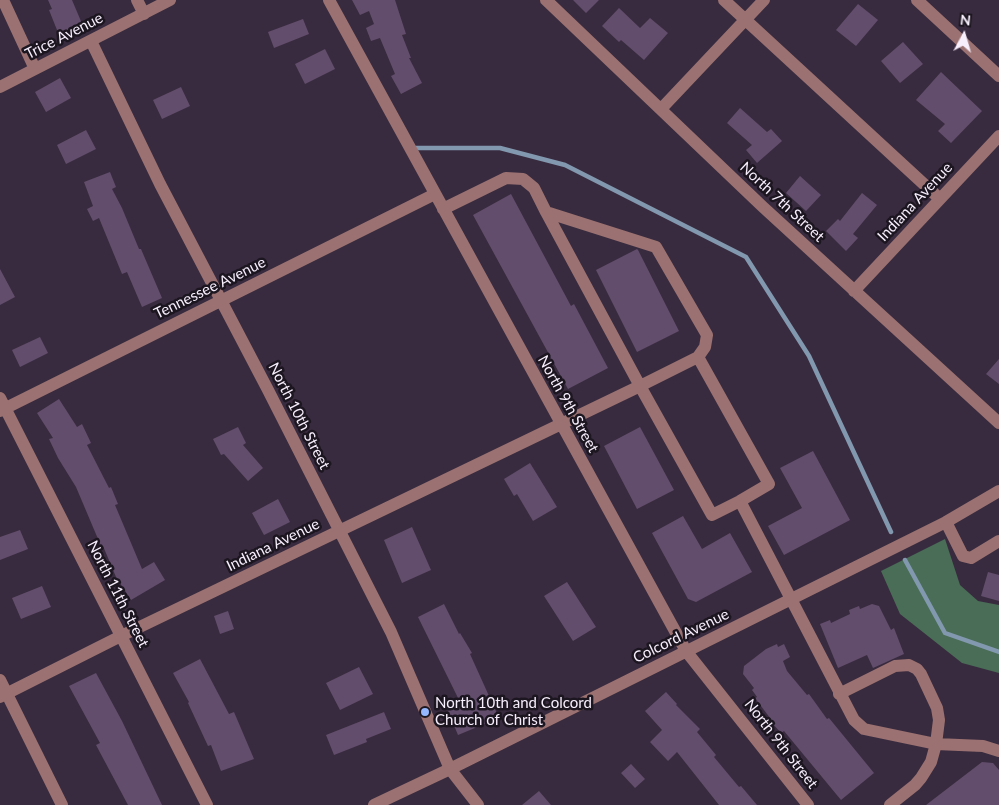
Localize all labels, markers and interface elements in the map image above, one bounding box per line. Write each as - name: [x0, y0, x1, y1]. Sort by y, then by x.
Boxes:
- street label: Trice Avenue: [22, 9, 106, 63]
- north arrow: [939, 10, 989, 60]
- text: N: [959, 11, 972, 29]
- street label: North 7th Street: [736, 158, 828, 246]
- street label: Indiana Avenue: [874, 159, 956, 245]
- street label: Tennessee Avenue: [151, 253, 269, 323]
- street label: North 9th Street: [534, 352, 602, 456]
- street label: North 10th Street: [264, 360, 334, 472]
- street label: Indiana Avenue: [224, 515, 322, 575]
- street label: North 11th Street: [83, 538, 153, 650]
- street label: Colcord Avenue: [630, 605, 732, 667]
- place label: North 10th and Colcord Church of Christ: [435, 694, 592, 729]
- street label: North 9th Street: [740, 696, 822, 792]
- marker: North 10th and Colcord Church of Christ: [419, 706, 431, 718]

